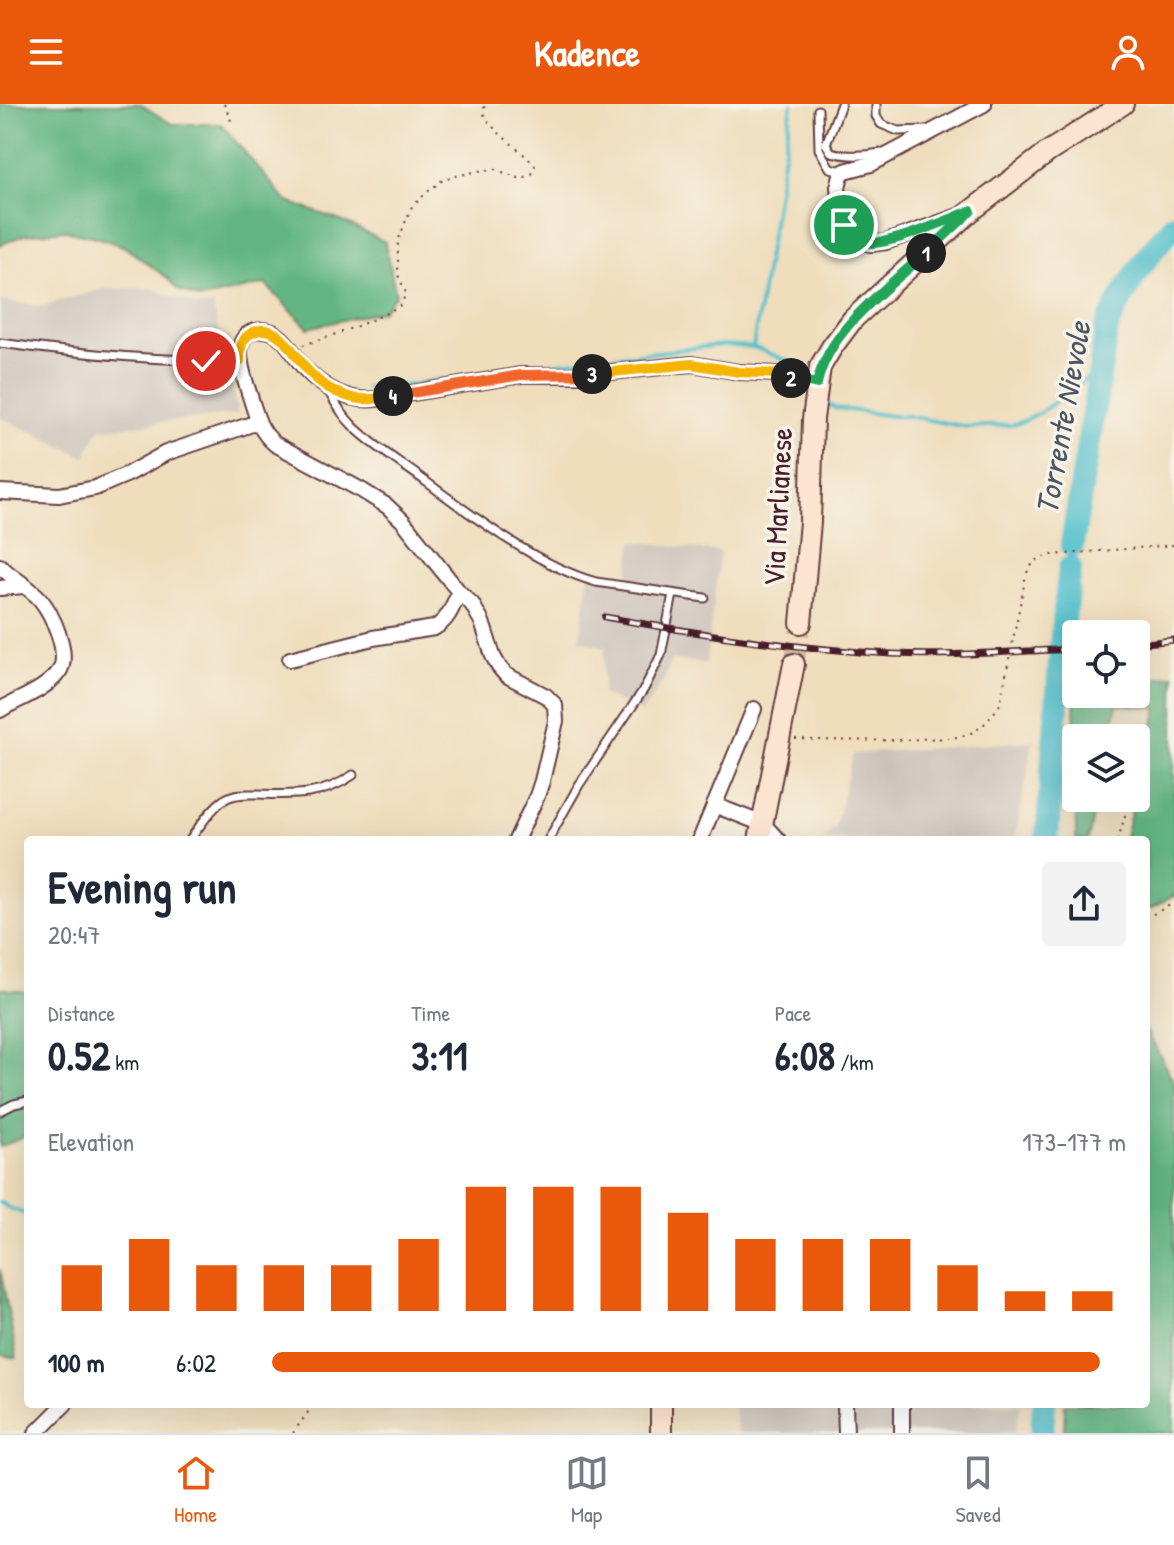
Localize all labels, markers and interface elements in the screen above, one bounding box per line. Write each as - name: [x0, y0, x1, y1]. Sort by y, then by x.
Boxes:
- text: Kadence: [534, 28, 640, 77]
- icon: menu: [24, 30, 68, 74]
- icon: person: [1106, 30, 1150, 74]
- pin: [810, 191, 878, 259]
- icon: arrive: [822, 203, 866, 247]
- pin: 1: [906, 233, 946, 273]
- text: 1: [922, 238, 930, 268]
- water label: Torrente Nievole: [1024, 317, 1101, 518]
- pin: [172, 327, 240, 395]
- icon: check: [184, 339, 228, 383]
- pin: 3: [572, 354, 612, 394]
- pin: 2: [771, 358, 811, 398]
- text: 3: [587, 359, 597, 389]
- text: 2: [786, 363, 796, 393]
- pin: 4: [373, 376, 413, 416]
- text: 4: [389, 381, 397, 411]
- street label: Via Marlianese: [753, 427, 801, 587]
- map controls: [1062, 620, 1150, 812]
- button: locate: [1062, 620, 1150, 708]
- button: layers: [1062, 724, 1150, 812]
- text: Evening run: [48, 857, 236, 917]
- button: share: [1042, 862, 1126, 946]
- text: 20:47: [48, 917, 100, 952]
- text: Distance: [48, 998, 115, 1028]
- text: Time: [411, 998, 450, 1028]
- text: Pace: [775, 998, 811, 1028]
- text: 0.52: [48, 1028, 110, 1082]
- text: 3:11: [411, 1028, 468, 1082]
- text: 6:08: [775, 1028, 835, 1082]
- text: km: [110, 1047, 139, 1077]
- text: /km: [835, 1047, 874, 1077]
- text: Elevation: [48, 1124, 134, 1159]
- text: 173–177 m: [1022, 1124, 1126, 1159]
- text: 100 m: [48, 1345, 104, 1380]
- text: 6:02: [176, 1345, 216, 1380]
- tab: Home: [174, 1451, 218, 1529]
- tab: Map: [565, 1451, 609, 1529]
- tab: Saved: [956, 1451, 1000, 1529]

